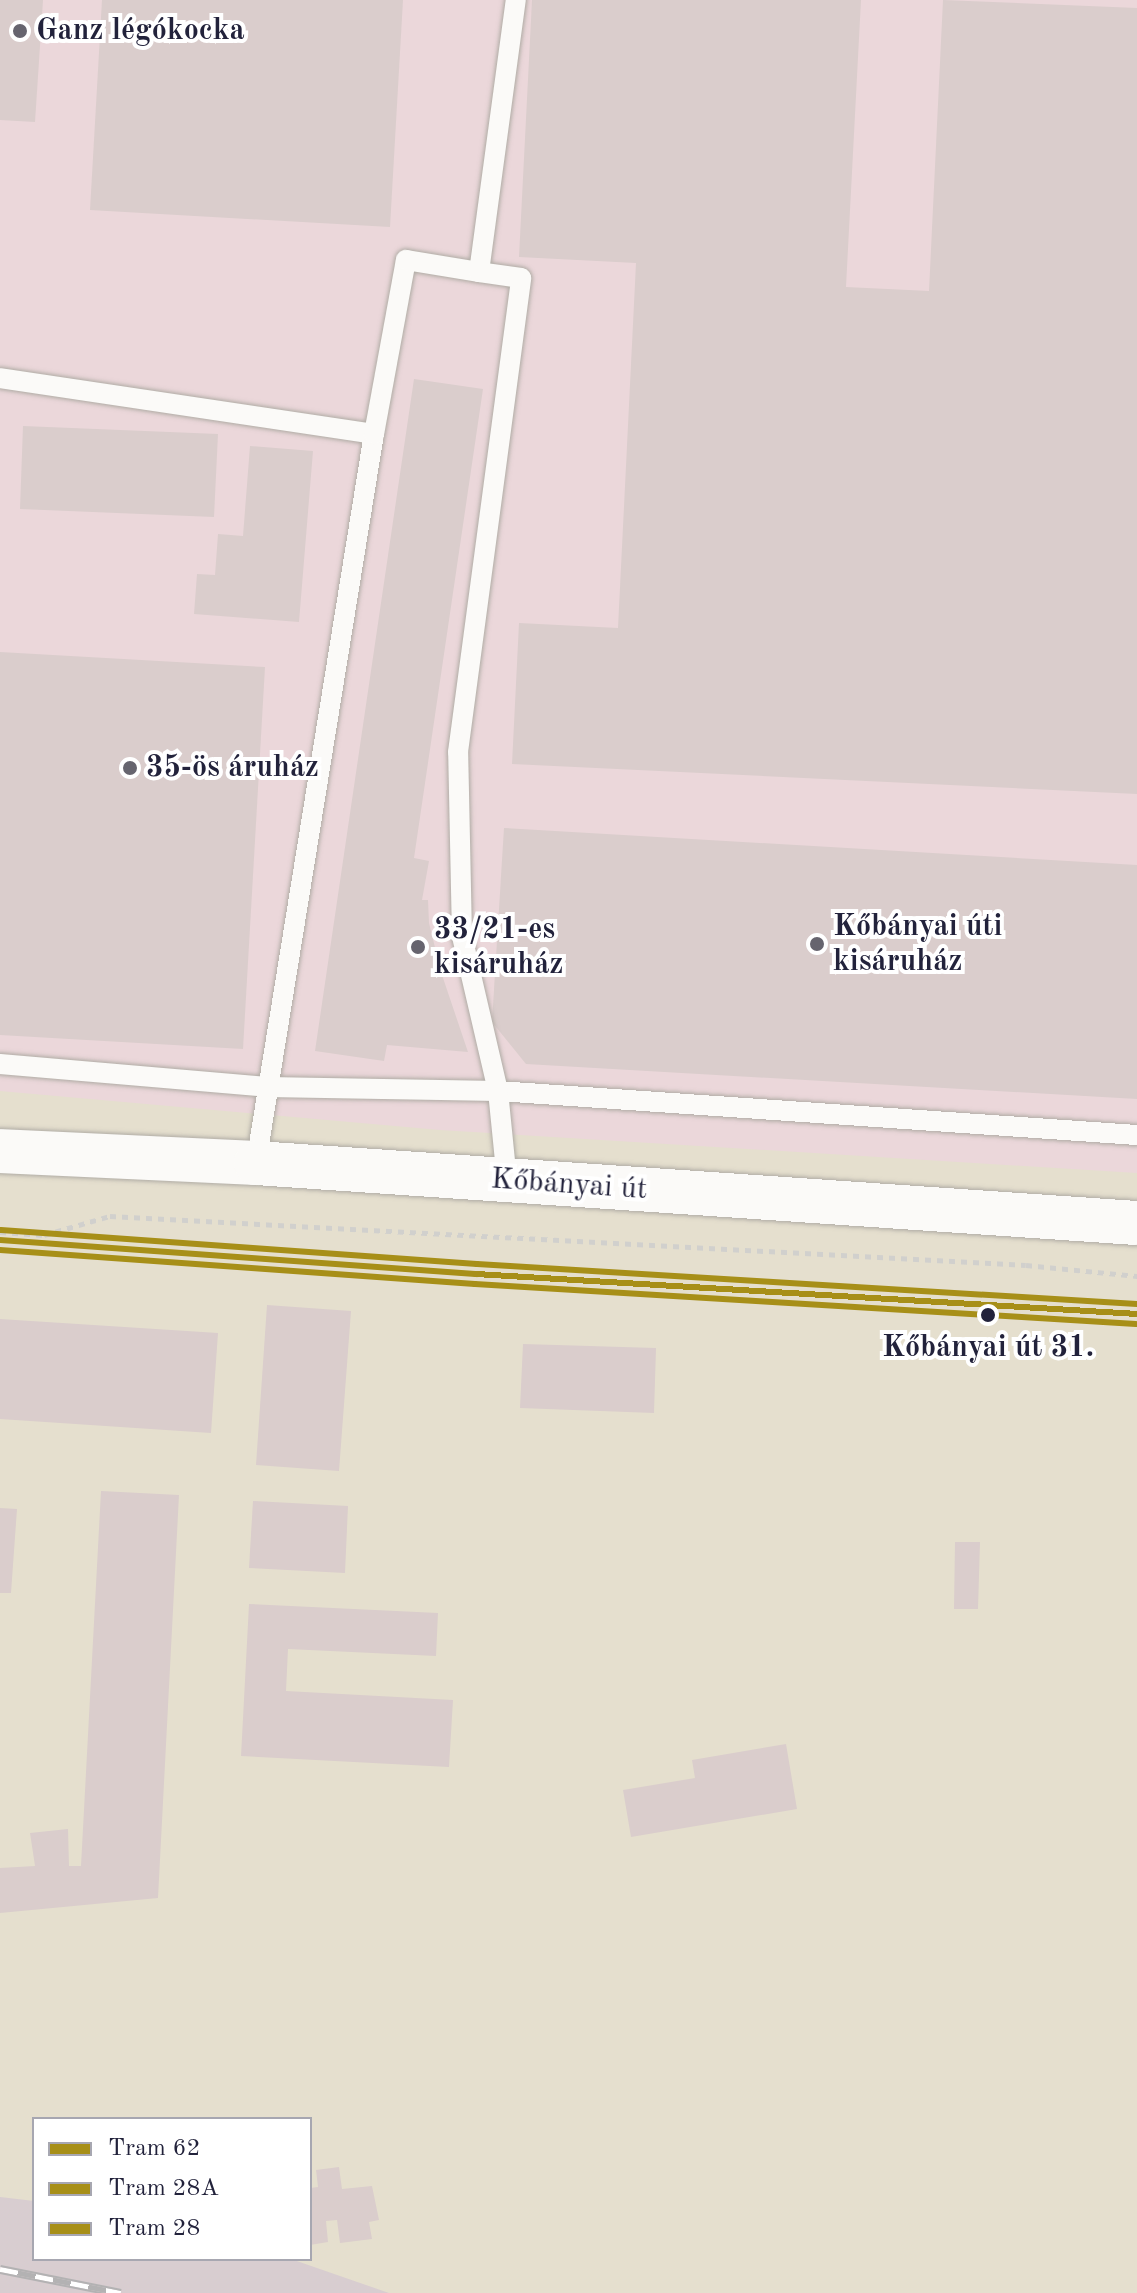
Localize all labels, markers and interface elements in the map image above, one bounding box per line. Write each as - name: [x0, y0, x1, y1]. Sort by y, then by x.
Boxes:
- place label: Ganz légókocka: [36, 13, 245, 49]
- marker: Ganz légókocka: [11, 22, 29, 40]
- place label: 35-ös áruház: [146, 750, 319, 786]
- marker: 35-ös áruház: [121, 759, 139, 777]
- place label: Kőbányai úti kisáruház: [833, 909, 1002, 980]
- place label: 33/21-es kisáruház: [434, 912, 563, 982]
- marker: Kőbányai úti kisáruház: [808, 935, 826, 953]
- marker: 33/21-es kisáruház: [409, 938, 427, 956]
- street label: Kőbányai út: [490, 1162, 648, 1208]
- marker: Kőbányai út 31.: [977, 1304, 999, 1326]
- place label: Kőbányai út 31.: [882, 1330, 1094, 1366]
- legend: [32, 2117, 312, 2261]
- text: Tram 62: [108, 2137, 200, 2161]
- text: Tram 28A: [108, 2177, 219, 2201]
- text: Tram 28: [108, 2217, 200, 2241]

